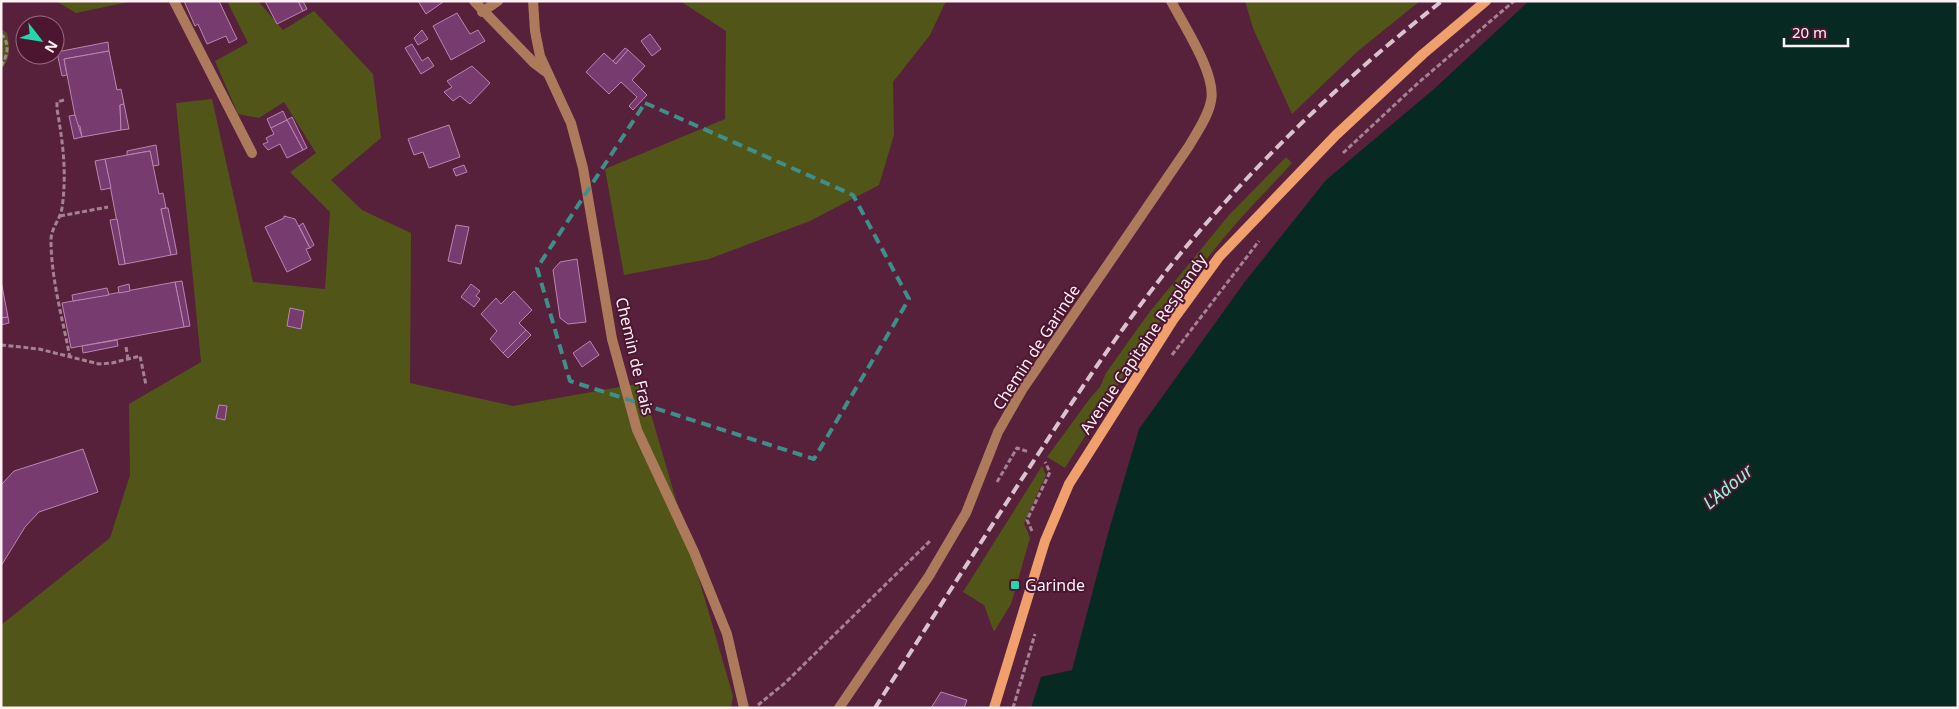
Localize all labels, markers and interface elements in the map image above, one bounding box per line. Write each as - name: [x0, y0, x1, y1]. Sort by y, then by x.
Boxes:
- north arrow: [15, 15, 65, 65]
- scale bar: [1784, 15, 1848, 47]
- text: 20 m: [1792, 22, 1827, 42]
- text: N: [40, 37, 63, 57]
- street label: Avenue Capitaine Resplandy: [1074, 249, 1212, 438]
- street label: Chemin de Garinde: [987, 280, 1085, 414]
- street label: Chemin de Frais: [611, 295, 659, 417]
- water label: L'Adour: [1697, 458, 1758, 514]
- place label: Garinde: [1025, 574, 1085, 596]
- marker: Garinde: [1009, 579, 1021, 591]

